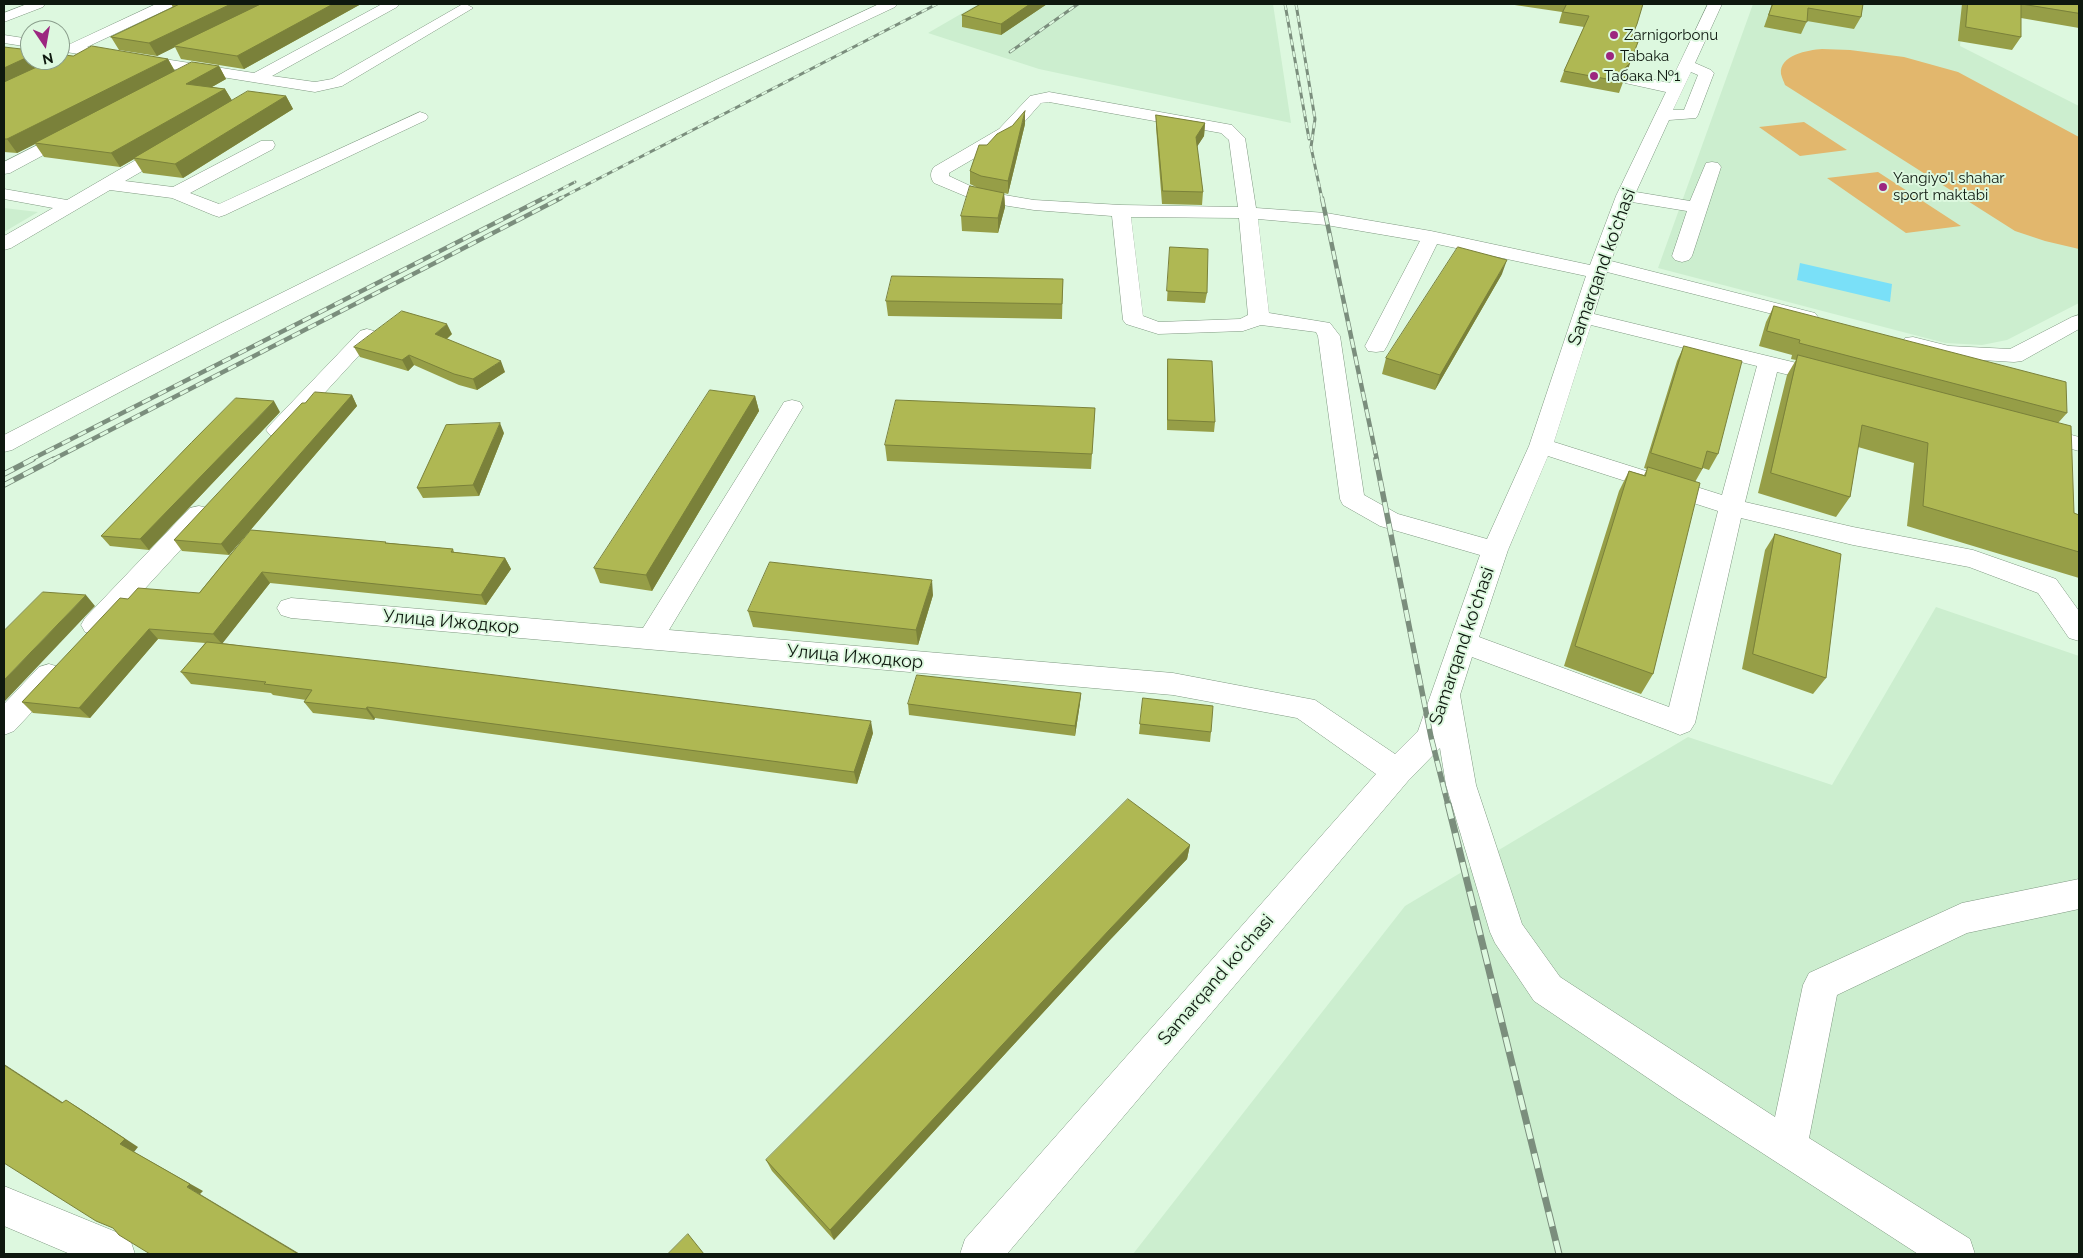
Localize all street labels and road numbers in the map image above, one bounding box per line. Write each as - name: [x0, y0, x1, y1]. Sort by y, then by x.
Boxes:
- street label: Samarqand ko'chasi: [1564, 186, 1640, 348]
- street label: Samarqand ko'chasi: [1425, 564, 1499, 728]
- street label: Улица Ижодкор: [382, 605, 520, 639]
- street label: Улица Ижодкор: [786, 640, 924, 674]
- street label: Samarqand ko'chasi: [1154, 910, 1278, 1050]

